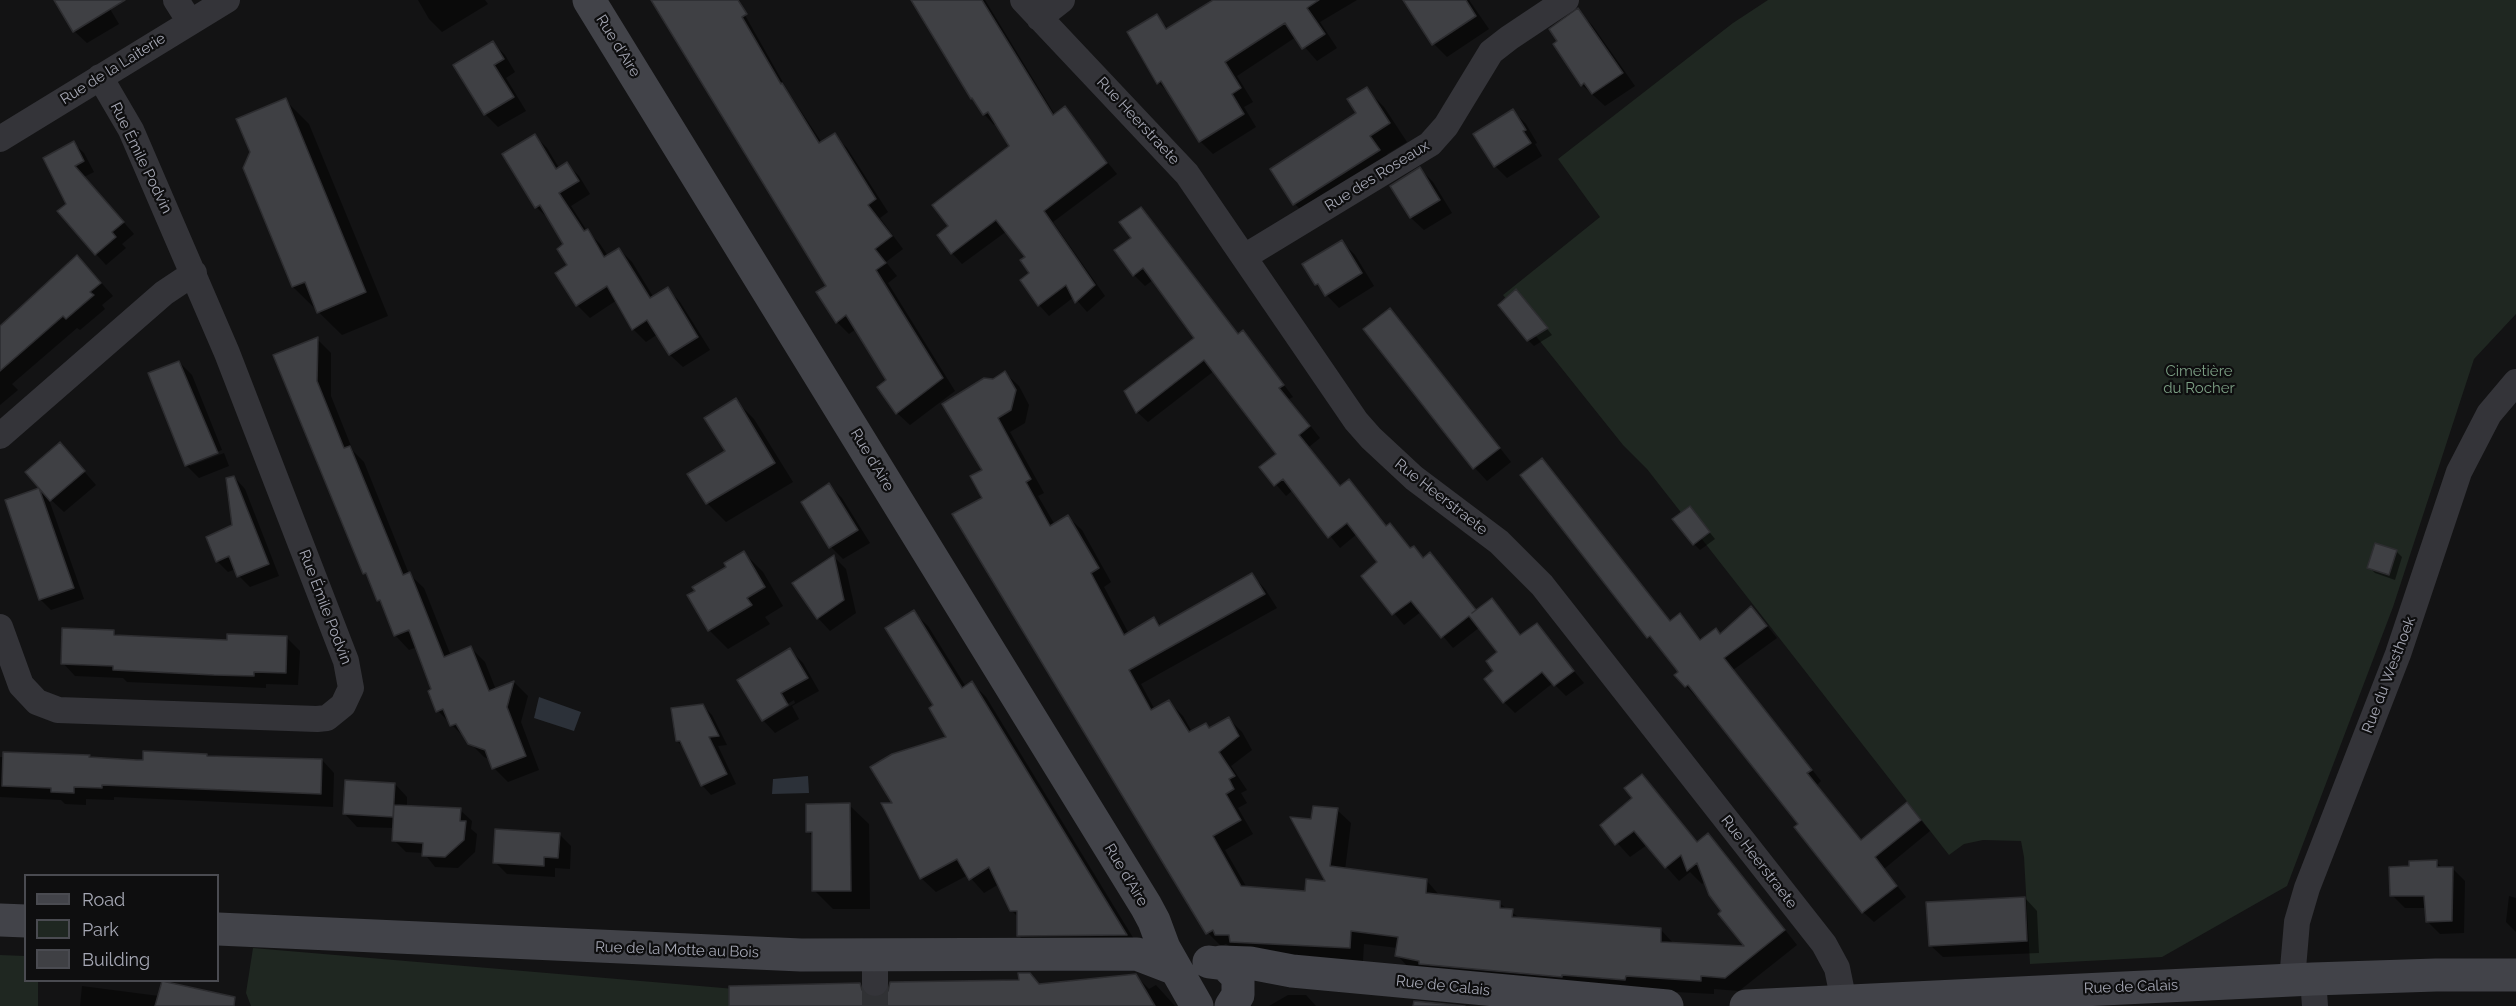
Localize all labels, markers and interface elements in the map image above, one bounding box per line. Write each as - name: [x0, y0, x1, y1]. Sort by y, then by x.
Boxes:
- street label: Rue d'Aire: [592, 12, 644, 80]
- street label: Rue de la Laiterie: [57, 29, 169, 109]
- street label: Rue Heerstraete: [1093, 73, 1183, 169]
- street label: Rue Émile Podvin: [106, 99, 176, 217]
- street label: Rue des Roseaux: [1322, 137, 1432, 215]
- park label: Cimetière du Rocher: [2163, 362, 2235, 397]
- street label: Rue d'Aire: [846, 425, 898, 495]
- street label: Rue Heerstraete: [1391, 455, 1491, 539]
- street label: Rue Émile Podvin: [295, 547, 355, 667]
- street label: Rue du Westhoek: [2358, 614, 2420, 736]
- street label: Rue Heerstraete: [1717, 812, 1801, 912]
- street label: Rue d'Aire: [1100, 840, 1152, 910]
- legend: [24, 874, 219, 982]
- text: Road: [82, 889, 125, 910]
- text: Park: [82, 919, 119, 940]
- street label: Rue de la Motte au Bois: [595, 938, 759, 962]
- text: Building: [82, 949, 150, 970]
- street label: Rue de Calais: [1395, 972, 1491, 1000]
- street label: Rue de Calais: [2084, 976, 2178, 998]

